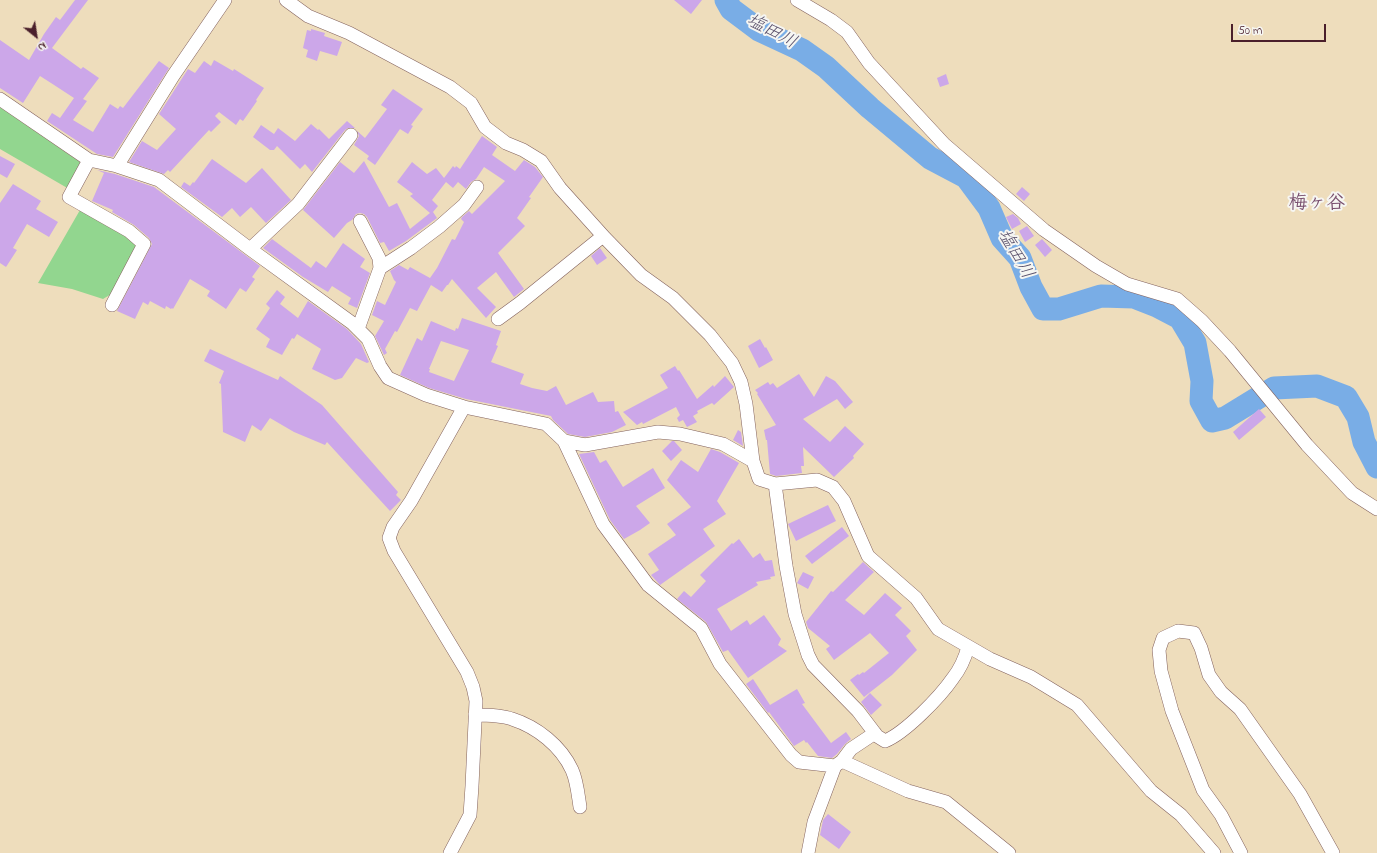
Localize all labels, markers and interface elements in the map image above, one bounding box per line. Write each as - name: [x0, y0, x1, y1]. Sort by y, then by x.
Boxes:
- water label: 塩田川: [742, 11, 800, 55]
- north arrow: [16, 16, 56, 56]
- scale bar: [1233, 16, 1328, 42]
- text: 50 m: [1238, 22, 1262, 40]
- text: N: [35, 38, 49, 55]
- district label: 梅ヶ谷: [1289, 194, 1345, 216]
- water label: 塩田川: [991, 226, 1037, 284]

